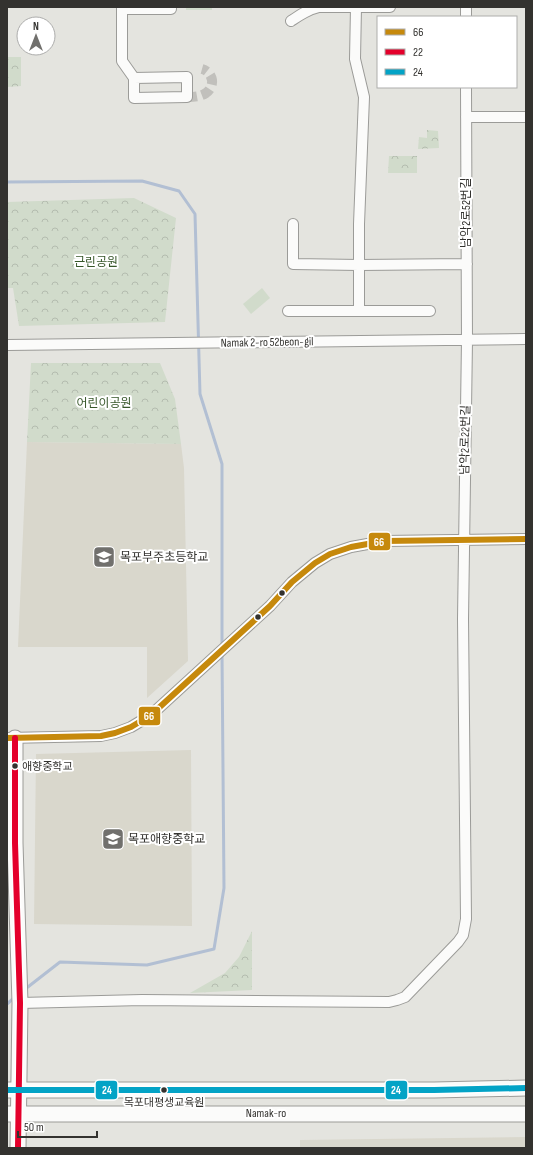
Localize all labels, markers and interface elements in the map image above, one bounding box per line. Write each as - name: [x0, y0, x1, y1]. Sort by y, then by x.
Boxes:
- north arrow: [16, 16, 56, 56]
- legend: [377, 16, 517, 88]
- text: N: [33, 20, 39, 33]
- text: 66: [413, 25, 424, 40]
- text: 22: [413, 45, 423, 60]
- text: 24: [413, 65, 423, 80]
- street label: 남악2로52번길: [459, 178, 474, 248]
- park label: 근린공원: [74, 255, 118, 270]
- street label: Namak 2-ro 52beon-gil: [221, 334, 313, 351]
- park label: 어린이공원: [76, 396, 132, 411]
- street label: 남악2로22번길: [457, 405, 474, 475]
- line badge: 66: [368, 532, 391, 551]
- text: 66: [374, 536, 384, 549]
- school or university icon: 목포부주초등학교: [91, 544, 117, 570]
- place label: 목포부주초등학교: [120, 550, 208, 565]
- unlabelled marker: [277, 588, 287, 598]
- unlabelled marker: [253, 612, 263, 622]
- line badge: 66: [138, 706, 161, 726]
- text: 66: [144, 710, 154, 723]
- place label: 애향중학교: [22, 760, 73, 773]
- marker: 애향중학교: [10, 761, 20, 771]
- school or university icon: 목포애향중학교: [100, 826, 126, 852]
- place label: 목포애향중학교: [128, 832, 205, 847]
- line badge: 24: [95, 1080, 118, 1100]
- line badge: 24: [385, 1080, 408, 1100]
- text: 24: [102, 1084, 112, 1097]
- text: 24: [391, 1084, 401, 1097]
- marker: 목포대평생교육원: [159, 1085, 169, 1095]
- place label: 목포대평생교육원: [124, 1096, 204, 1109]
- street label: Namak-ro: [246, 1106, 286, 1121]
- scale bar: [18, 1113, 97, 1139]
- text: 50 m: [24, 1120, 44, 1135]

